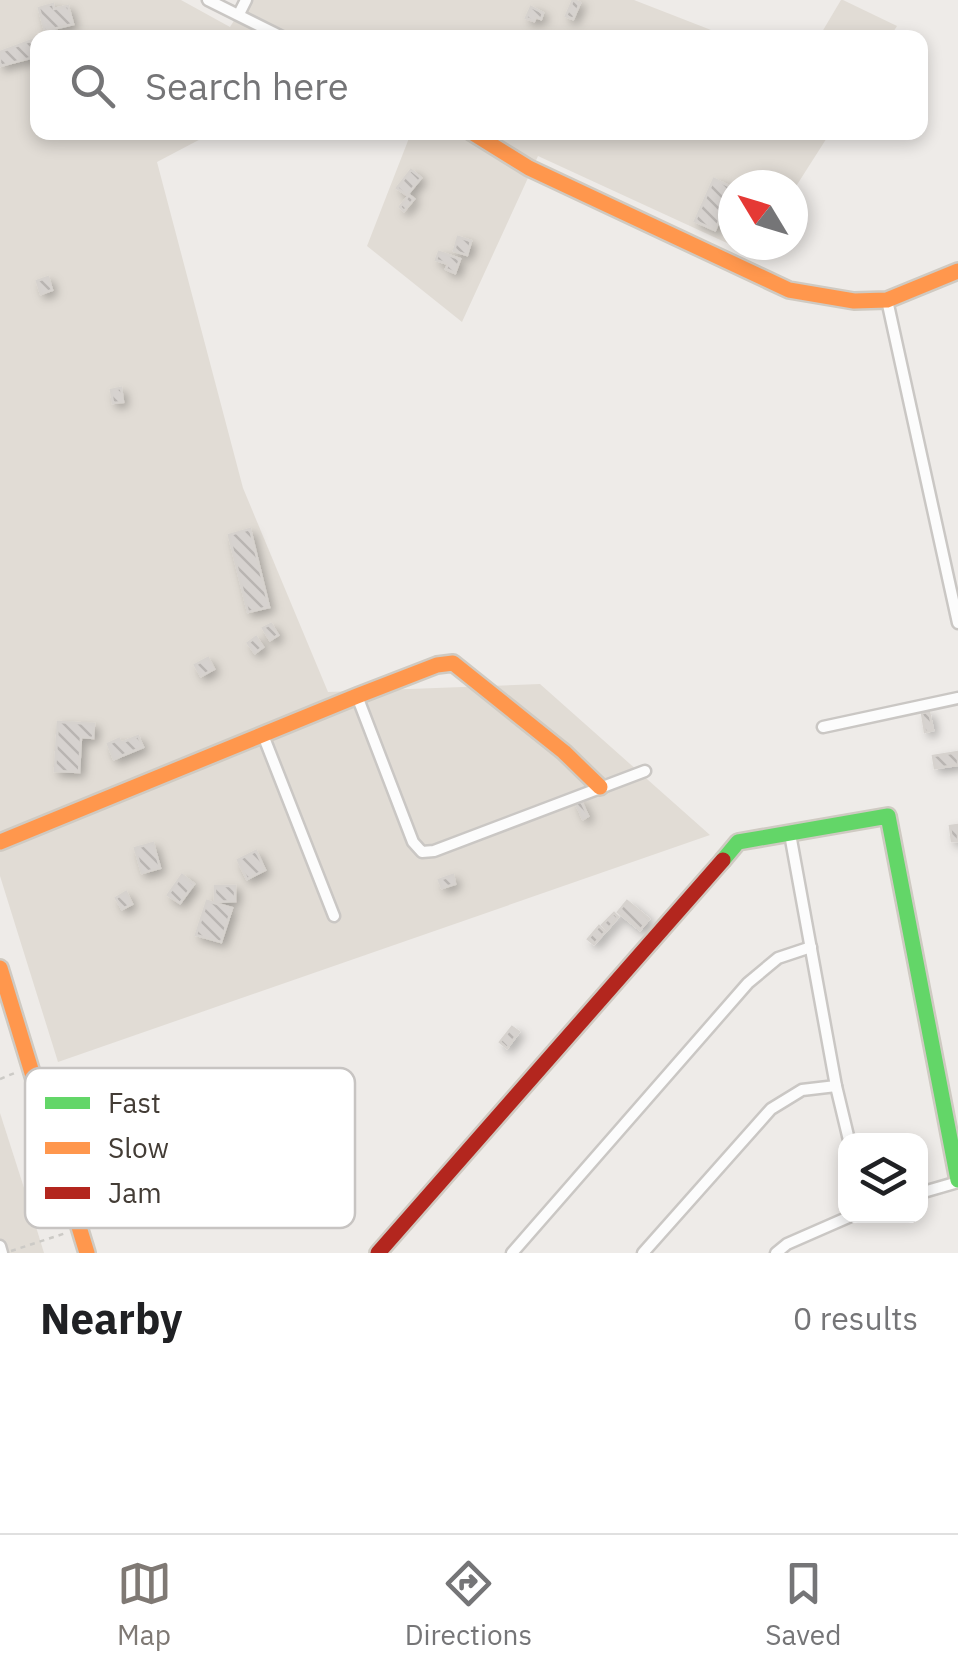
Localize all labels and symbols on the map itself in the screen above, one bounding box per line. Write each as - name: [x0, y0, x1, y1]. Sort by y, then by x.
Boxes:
- north arrow: [718, 170, 808, 260]
- legend: [25, 1068, 355, 1228]
- text: Fast: [108, 1084, 161, 1121]
- text: Slow: [108, 1129, 169, 1166]
- text: Jam: [108, 1174, 162, 1211]

